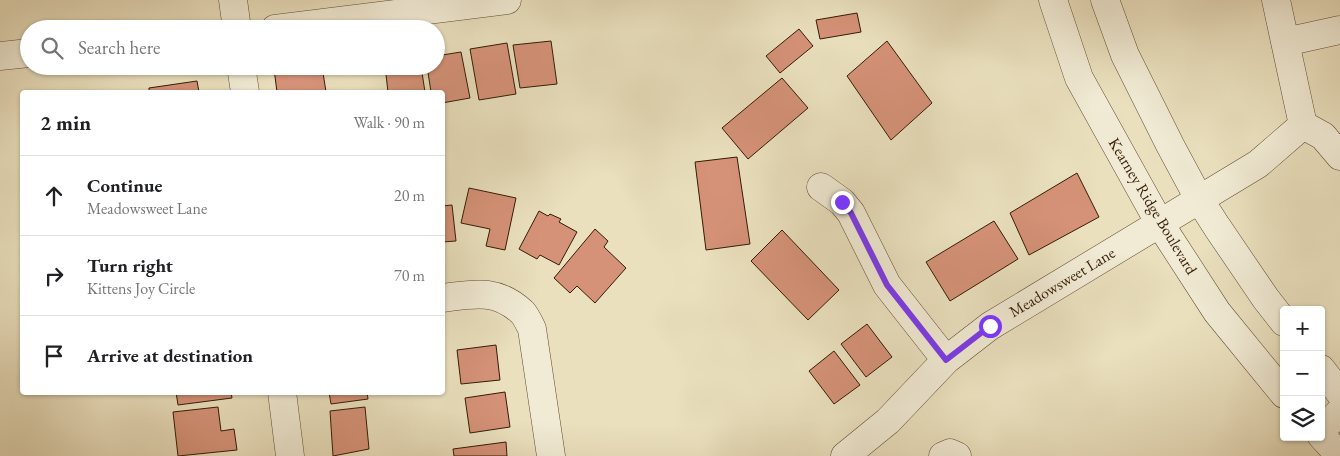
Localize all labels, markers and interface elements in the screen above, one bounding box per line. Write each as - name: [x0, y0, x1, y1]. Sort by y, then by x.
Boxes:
- search box: [20, 20, 445, 75]
- icon: search: [38, 34, 66, 62]
- text: Search here: [78, 35, 160, 60]
- text: 2 min: [40, 109, 91, 136]
- text: Walk · 90 m: [354, 112, 425, 133]
- street label: Kearney Ridge Boulevard: [1104, 134, 1203, 279]
- text: Continue: [87, 173, 162, 198]
- icon: ahead: [40, 182, 68, 210]
- text: 20 m: [394, 185, 425, 206]
- route end: [831, 191, 854, 214]
- text: Meadowsweet Lane: [87, 198, 207, 219]
- street label: Meadowsweet Lane: [1005, 242, 1119, 322]
- text: Turn right: [87, 253, 173, 278]
- icon: right: [40, 262, 68, 290]
- text: 70 m: [394, 265, 425, 286]
- text: Kittens Joy Circle: [87, 278, 195, 299]
- map controls: [1280, 306, 1325, 441]
- button: +: [1280, 306, 1325, 351]
- route start: [979, 315, 1002, 338]
- icon: arrive: [40, 342, 68, 370]
- text: Arrive at destination: [87, 343, 253, 368]
- button: −: [1280, 351, 1325, 396]
- button: layers: [1280, 396, 1325, 441]

